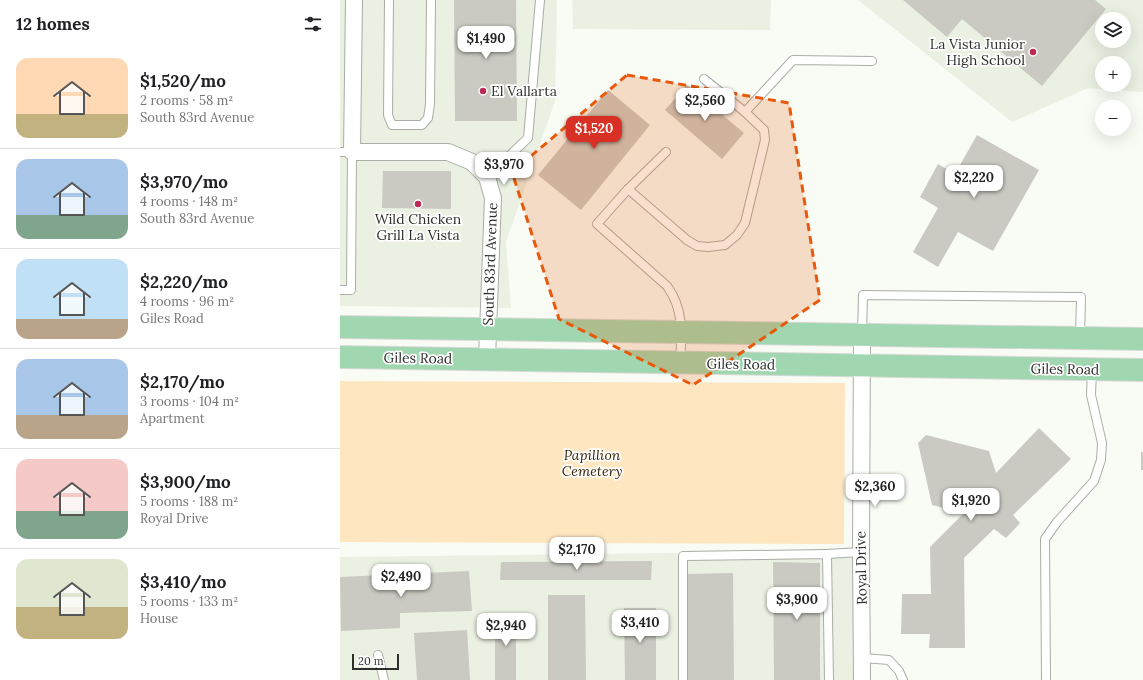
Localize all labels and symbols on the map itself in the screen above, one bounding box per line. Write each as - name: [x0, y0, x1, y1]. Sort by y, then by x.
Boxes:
- pin: $1,490: [453, 26, 519, 60]
- place label: La Vista Junior High School: [930, 35, 1025, 69]
- marker: La Vista Junior High School: [1028, 47, 1038, 57]
- place label: El Vallarta: [491, 82, 557, 100]
- marker: El Vallarta: [478, 86, 488, 96]
- pin: $2,560: [672, 88, 738, 122]
- pin: $1,520: [561, 116, 627, 150]
- pin: $3,970: [471, 152, 537, 186]
- pin: $2,220: [941, 165, 1007, 199]
- marker: Wild Chicken Grill La Vista: [413, 199, 423, 209]
- street label: South 83rd Avenue: [479, 202, 501, 326]
- place label: Wild Chicken Grill La Vista: [375, 210, 462, 244]
- street label: Giles Road: [384, 348, 452, 368]
- street label: Giles Road: [707, 354, 775, 374]
- street label: Giles Road: [1031, 359, 1099, 379]
- park label: Papillion Cemetery: [562, 446, 622, 480]
- pin: $2,360: [842, 474, 908, 508]
- pin: $1,920: [938, 488, 1004, 522]
- street label: Royal Drive: [851, 530, 871, 605]
- pin: $2,170: [544, 537, 610, 571]
- pin: $2,490: [368, 564, 434, 598]
- pin: $3,900: [764, 587, 830, 621]
- pin: $3,410: [607, 610, 673, 644]
- pin: $2,940: [473, 613, 539, 647]
- scale bar: [352, 652, 399, 671]

